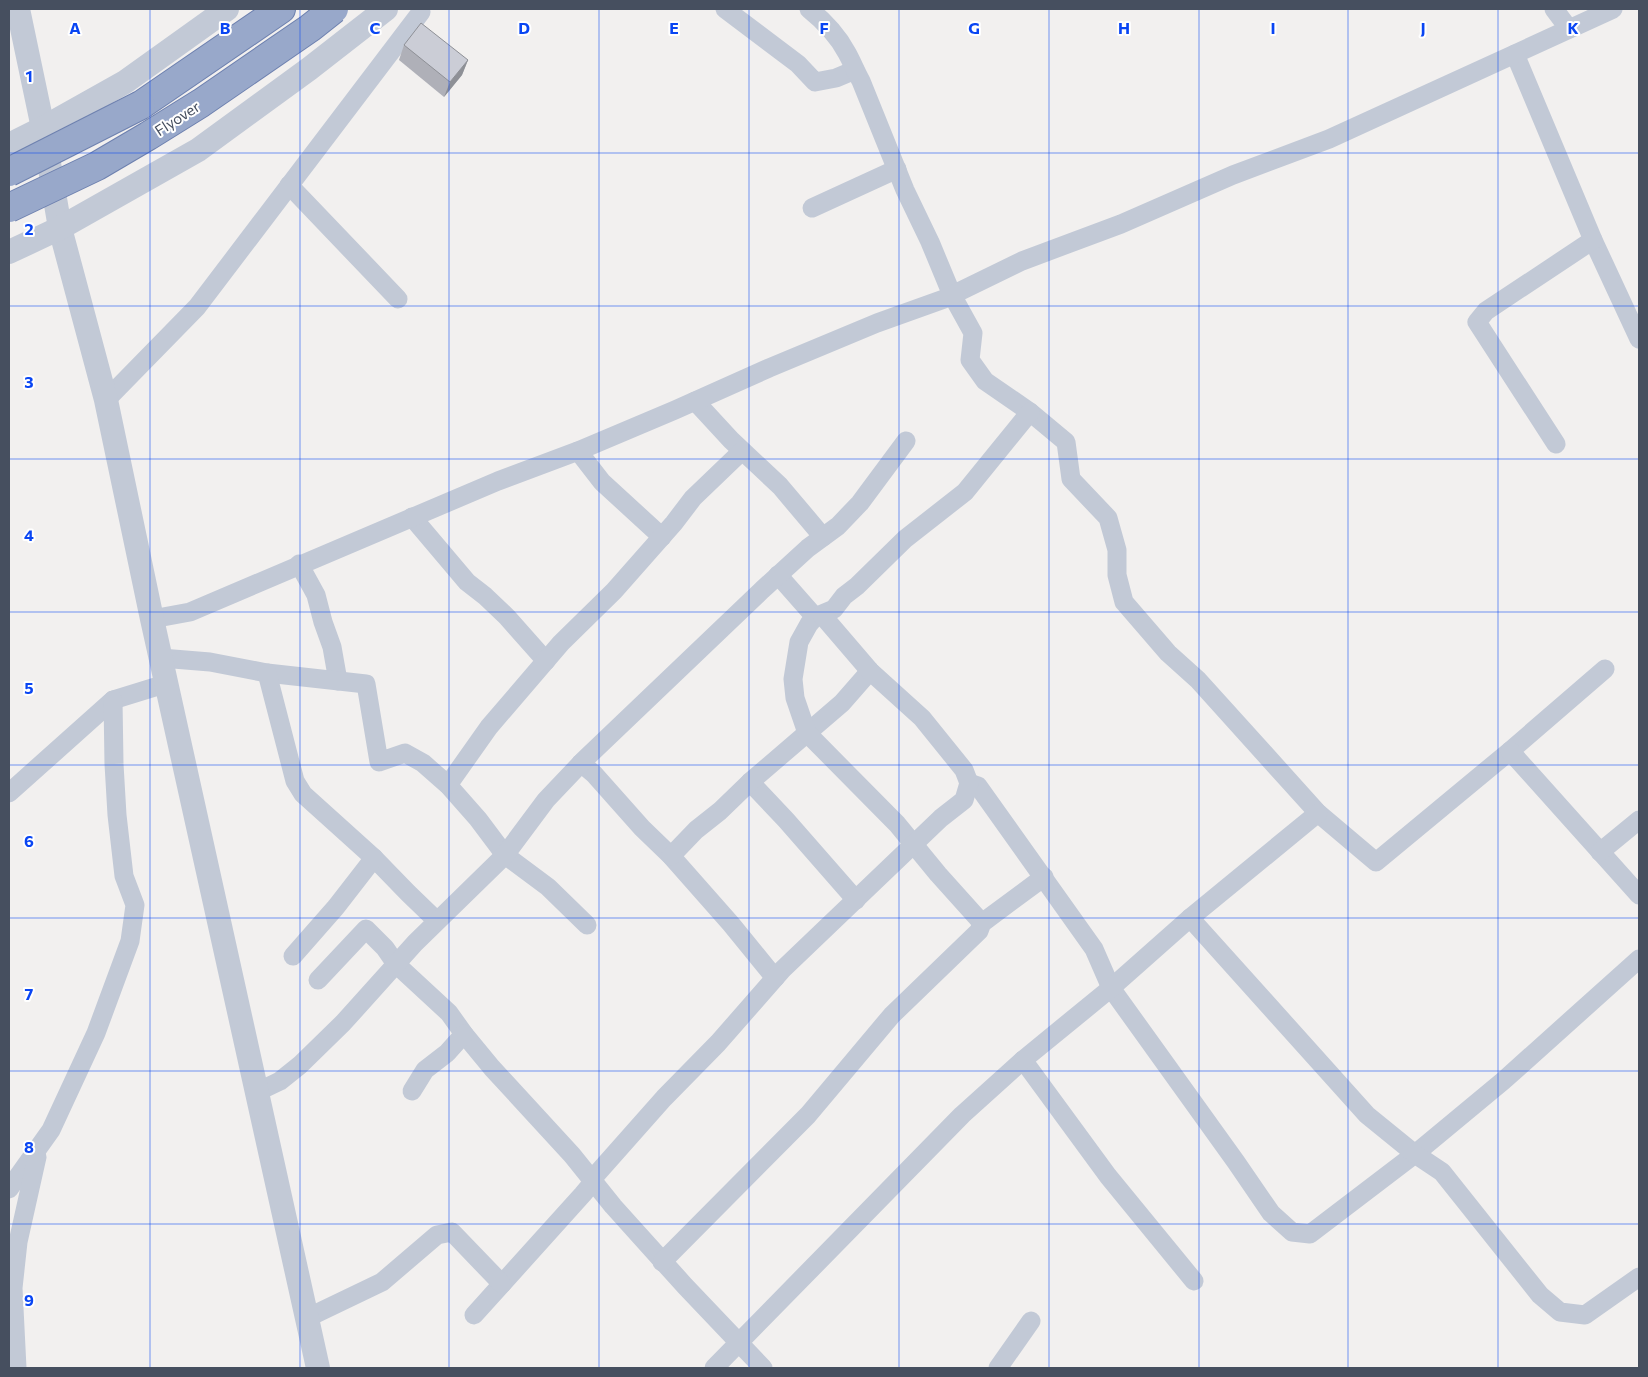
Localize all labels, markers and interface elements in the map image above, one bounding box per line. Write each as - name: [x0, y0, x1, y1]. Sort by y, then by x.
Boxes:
- text: A: [69, 18, 81, 37]
- text: B: [220, 18, 231, 37]
- text: C: [370, 18, 381, 37]
- text: D: [518, 18, 530, 37]
- text: E: [669, 18, 679, 37]
- text: F: [819, 18, 829, 37]
- text: G: [968, 18, 980, 37]
- text: H: [1118, 18, 1130, 37]
- text: I: [1270, 18, 1276, 37]
- text: J: [1420, 18, 1426, 37]
- text: K: [1567, 18, 1579, 37]
- text: 1: [25, 66, 33, 85]
- street label: Flyover: [151, 97, 203, 139]
- text: 2: [24, 219, 34, 238]
- text: 3: [24, 372, 34, 391]
- text: 4: [24, 525, 34, 544]
- text: 5: [24, 678, 34, 697]
- text: 6: [24, 831, 34, 850]
- text: 7: [25, 984, 34, 1003]
- text: 8: [24, 1137, 34, 1156]
- text: 9: [24, 1290, 34, 1309]

